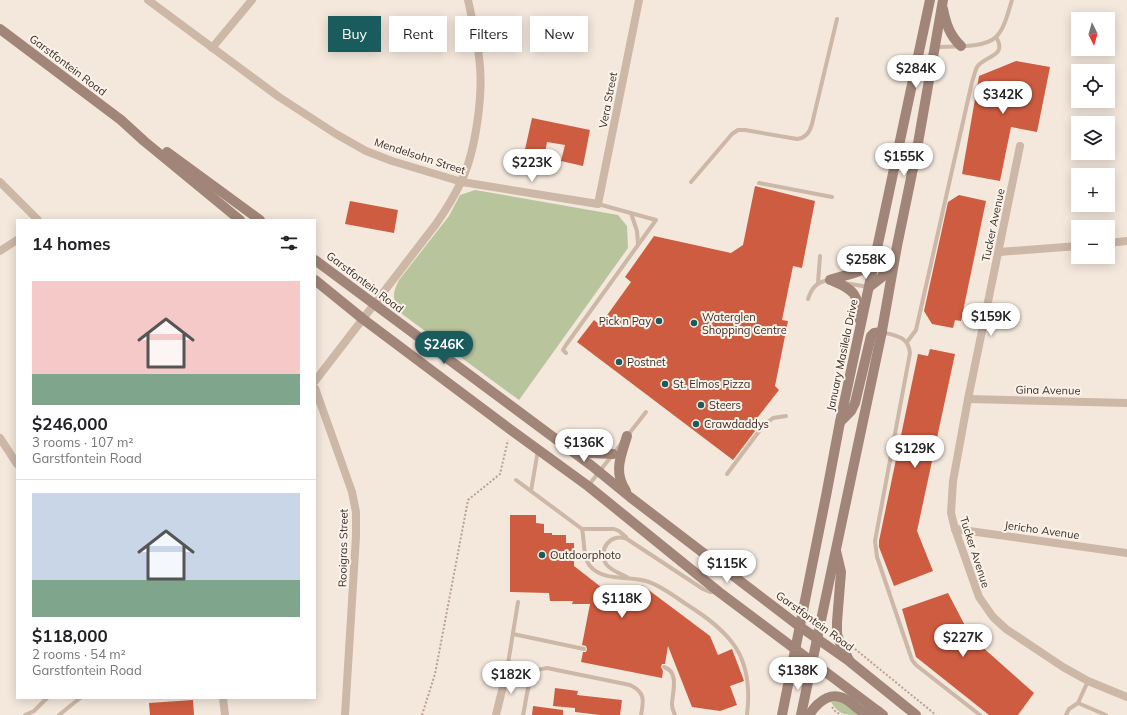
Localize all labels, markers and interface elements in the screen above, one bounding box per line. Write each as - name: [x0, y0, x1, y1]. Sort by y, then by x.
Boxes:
- north arrow: [1071, 12, 1115, 56]
- map controls: [1071, 12, 1115, 264]
- chip: Buy: [328, 16, 381, 52]
- chip: Rent: [389, 16, 447, 52]
- chip: Filters: [455, 16, 522, 52]
- chip: New: [530, 16, 588, 52]
- street label: Garstfontein Road: [27, 31, 109, 99]
- pin: $284K: [888, 55, 944, 89]
- text: $284K: [896, 60, 936, 76]
- button: locate: [1071, 64, 1115, 108]
- street label: Vera Street: [596, 71, 620, 129]
- pin: $342K: [975, 81, 1031, 115]
- text: $342K: [983, 86, 1023, 102]
- button: layers: [1071, 116, 1115, 160]
- street label: Mendelsohn Street: [373, 135, 467, 177]
- pin: $155K: [876, 143, 932, 177]
- text: $155K: [884, 148, 924, 164]
- pin: $223K: [504, 149, 560, 183]
- text: $223K: [512, 154, 552, 170]
- button: +: [1071, 168, 1115, 212]
- street label: Tucker Avenue: [978, 187, 1008, 263]
- button: −: [1071, 220, 1115, 264]
- icon: filters: [278, 232, 300, 254]
- text: 14 homes: [32, 233, 111, 254]
- pin: $258K: [838, 246, 894, 280]
- street label: Garstfontein Road: [324, 248, 406, 316]
- text: $258K: [846, 251, 886, 267]
- street label: January Masilela Drive: [823, 298, 861, 412]
- pin: $159K: [963, 303, 1019, 337]
- icon: home: [130, 307, 202, 379]
- text: $159K: [971, 308, 1011, 324]
- place label: Waterglen Shopping Centre: [702, 310, 787, 337]
- place label: Pick n Pay: [599, 314, 651, 328]
- marker: Pick n Pay: [654, 316, 664, 326]
- marker: Waterglen Shopping Centre: [689, 318, 699, 328]
- pin: $246K: [416, 331, 472, 365]
- text: $246K: [424, 336, 464, 352]
- place label: Postnet: [627, 355, 666, 369]
- marker: Postnet: [614, 357, 624, 367]
- place label: St. Elmos Pizza: [673, 377, 750, 391]
- marker: St. Elmos Pizza: [660, 379, 670, 389]
- street label: Gina Avenue: [1015, 382, 1081, 398]
- place label: Steers: [709, 398, 741, 412]
- marker: Steers: [696, 400, 706, 410]
- text: $246,000: [32, 413, 108, 434]
- place label: Crawdaddys: [704, 417, 769, 431]
- marker: Crawdaddys: [691, 419, 701, 429]
- pin: $136K: [556, 429, 612, 463]
- text: 3 rooms · 107 m²: [32, 434, 133, 450]
- text: $136K: [564, 434, 604, 450]
- pin: $129K: [887, 435, 943, 469]
- text: $129K: [895, 440, 935, 456]
- text: Garstfontein Road: [32, 450, 142, 466]
- street label: Rooigras Street: [335, 508, 351, 587]
- street label: Tucker Avenue: [957, 514, 993, 590]
- street label: Jericho Avenue: [1004, 518, 1080, 542]
- icon: home: [130, 519, 202, 591]
- place label: Outdoorphoto: [550, 548, 621, 562]
- marker: Outdoorphoto: [537, 550, 547, 560]
- pin: $115K: [699, 550, 755, 584]
- text: $115K: [707, 555, 747, 571]
- pin: $118K: [594, 585, 650, 619]
- street label: Garstfontein Road: [773, 588, 857, 654]
- text: $118K: [602, 590, 642, 606]
- pin: $227K: [935, 624, 991, 658]
- text: $118,000: [32, 625, 108, 646]
- text: $227K: [943, 629, 983, 645]
- text: 2 rooms · 54 m²: [32, 646, 126, 662]
- pin: $138K: [770, 657, 826, 691]
- pin: $182K: [483, 661, 539, 695]
- text: Garstfontein Road: [32, 662, 142, 678]
- text: $138K: [778, 662, 818, 678]
- text: $182K: [491, 666, 531, 682]

